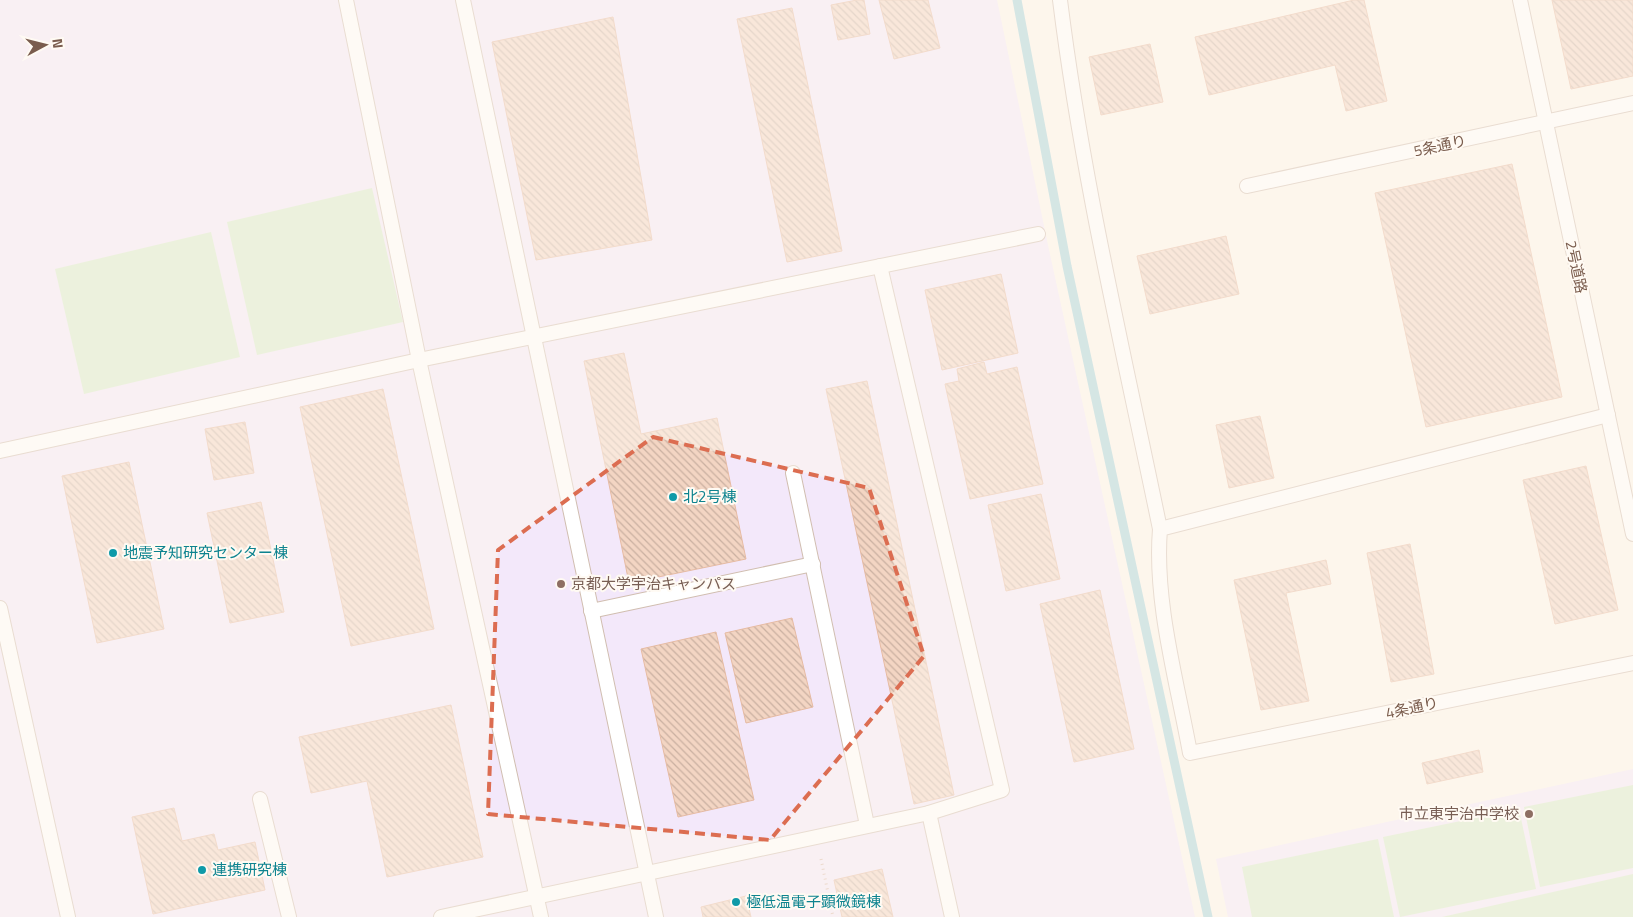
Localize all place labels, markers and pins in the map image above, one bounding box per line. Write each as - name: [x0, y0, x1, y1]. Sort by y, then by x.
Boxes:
- place label: 北2号棟: [683, 485, 736, 508]
- marker: 北2号棟: [667, 491, 679, 503]
- place label: 地震予知研究センター棟: [123, 541, 288, 564]
- marker: 地震予知研究センター棟: [107, 547, 119, 559]
- place label: 京都大学宇治キャンパス: [571, 572, 736, 595]
- marker: 京都大学宇治キャンパス: [555, 578, 567, 590]
- place label: 市立東宇治中学校: [1399, 802, 1519, 825]
- marker: 市立東宇治中学校: [1523, 808, 1535, 820]
- place label: 連携研究棟: [212, 858, 287, 881]
- marker: 連携研究棟: [196, 864, 208, 876]
- place label: 極低温電子顕微鏡棟: [746, 890, 881, 913]
- marker: 極低温電子顕微鏡棟: [730, 896, 742, 908]

